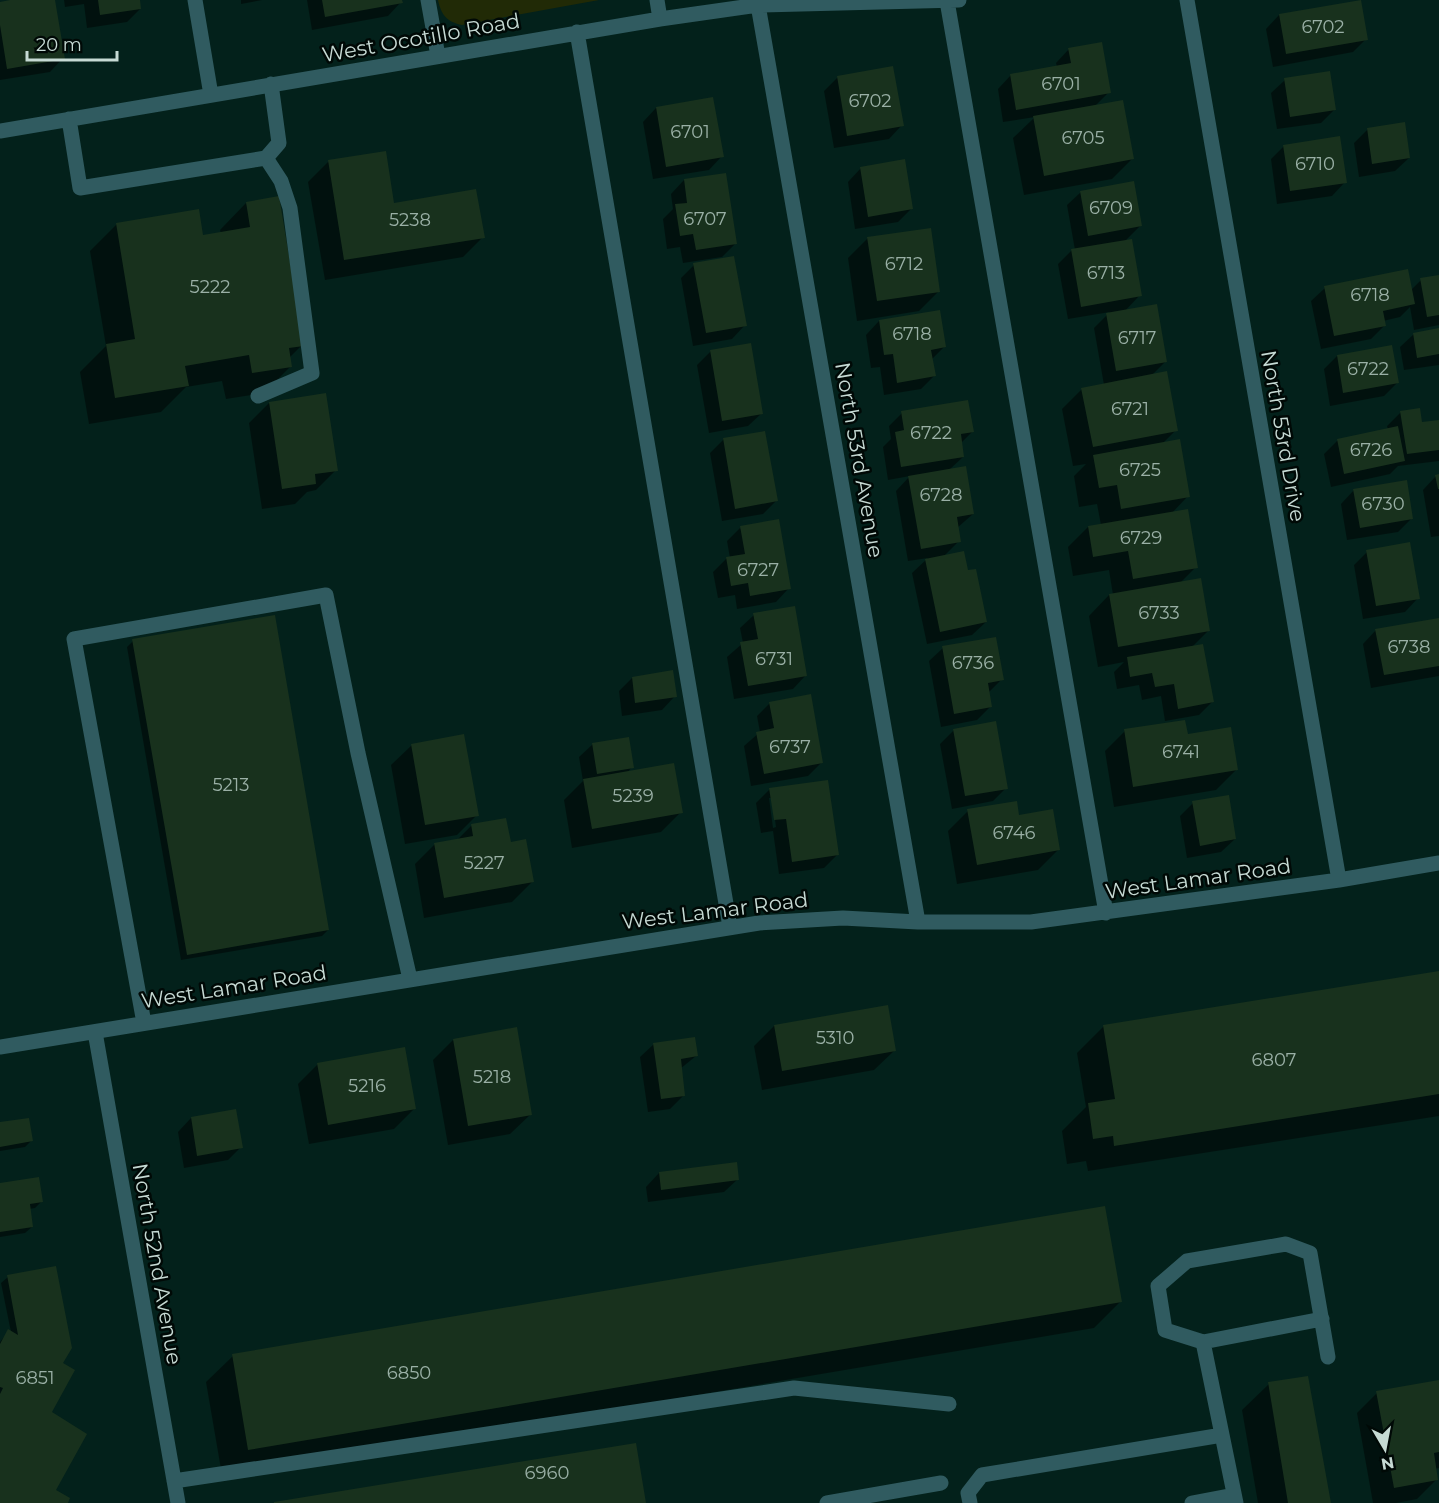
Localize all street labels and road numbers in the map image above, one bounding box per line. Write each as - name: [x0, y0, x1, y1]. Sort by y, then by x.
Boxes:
- street label: West Ocotillo Road: [320, 8, 522, 67]
- street label: North 53rd Drive: [1256, 348, 1311, 524]
- street label: North 53rd Avenue: [830, 360, 889, 560]
- street label: West Lamar Road: [1103, 853, 1292, 904]
- street label: West Lamar Road: [620, 887, 809, 934]
- street label: West Lamar Road: [139, 960, 328, 1014]
- street label: North 52nd Avenue: [127, 1161, 188, 1367]

